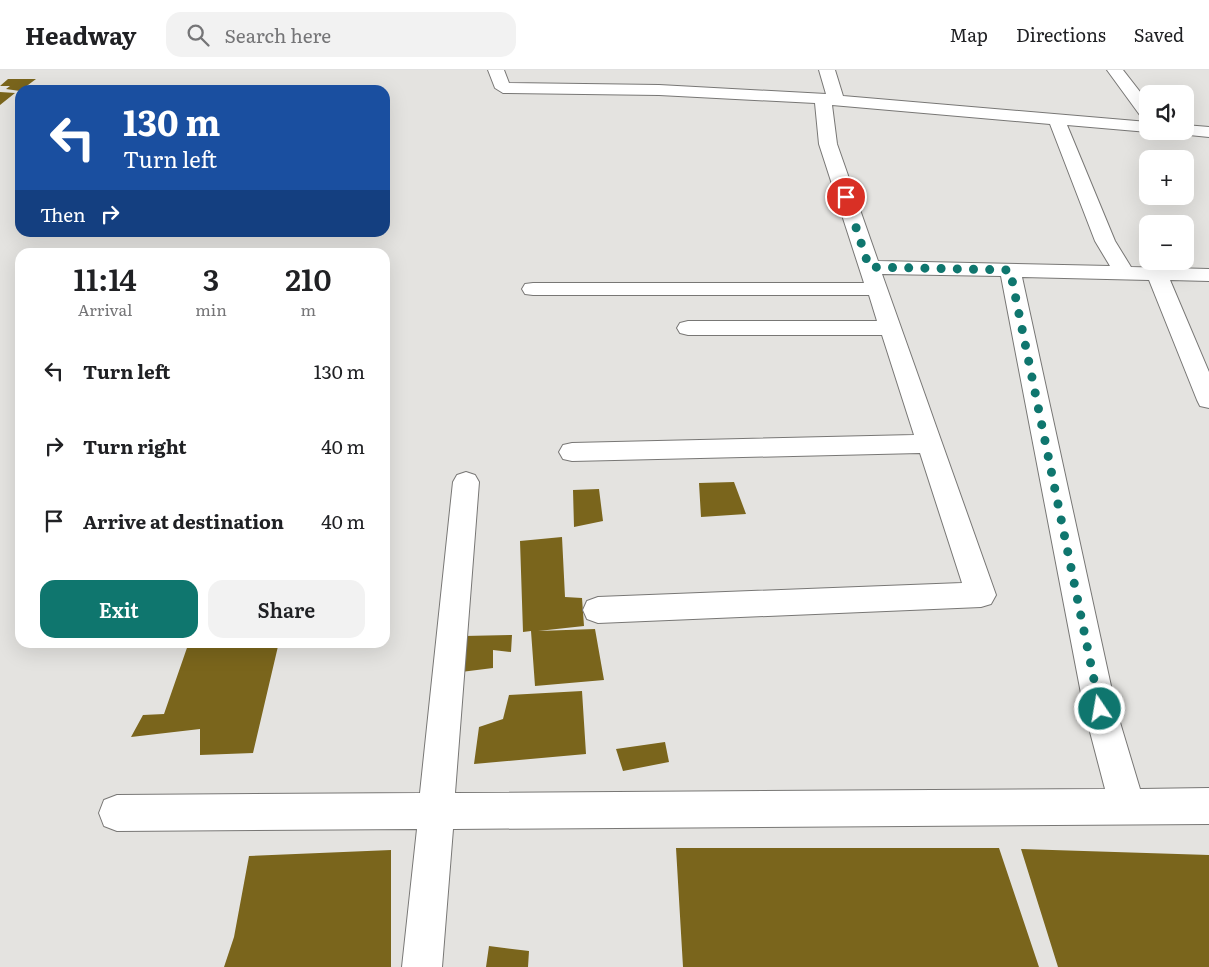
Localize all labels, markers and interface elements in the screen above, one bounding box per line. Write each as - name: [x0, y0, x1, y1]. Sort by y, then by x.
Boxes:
- search box: [166, 12, 516, 57]
- text: Headway: [25, 17, 136, 52]
- icon: search: [184, 21, 212, 49]
- text: Search here: [224, 21, 331, 49]
- text: Map: [950, 21, 988, 48]
- text: Directions: [1016, 21, 1106, 48]
- text: Saved: [1134, 21, 1184, 48]
- map controls: [1139, 85, 1194, 270]
- button: sound: [1139, 85, 1194, 140]
- text: 130 m: [123, 95, 220, 147]
- icon: left: [40, 105, 105, 170]
- text: Turn left: [123, 142, 217, 175]
- button: +: [1139, 150, 1194, 205]
- pin: [825, 176, 867, 218]
- icon: arrive: [832, 183, 860, 211]
- text: Then: [40, 200, 86, 228]
- icon: right: [96, 200, 124, 228]
- button: −: [1139, 215, 1194, 270]
- text: 11:14: [74, 256, 137, 300]
- text: 3: [203, 256, 219, 300]
- text: 210: [285, 256, 331, 300]
- text: Arrival: [78, 297, 132, 321]
- text: min: [195, 297, 227, 321]
- text: m: [301, 297, 316, 321]
- icon: left: [40, 357, 68, 385]
- text: Turn left: [83, 357, 170, 385]
- text: 130 m: [314, 357, 365, 385]
- icon: right: [40, 432, 68, 460]
- text: Turn right: [83, 432, 187, 460]
- text: 40 m: [321, 432, 365, 460]
- icon: arrive: [40, 507, 68, 535]
- text: Arrive at destination: [83, 507, 284, 535]
- text: 40 m: [321, 507, 365, 535]
- button: Exit: [40, 580, 198, 638]
- button: Share: [208, 580, 365, 638]
- position arrow: [1073, 682, 1125, 734]

